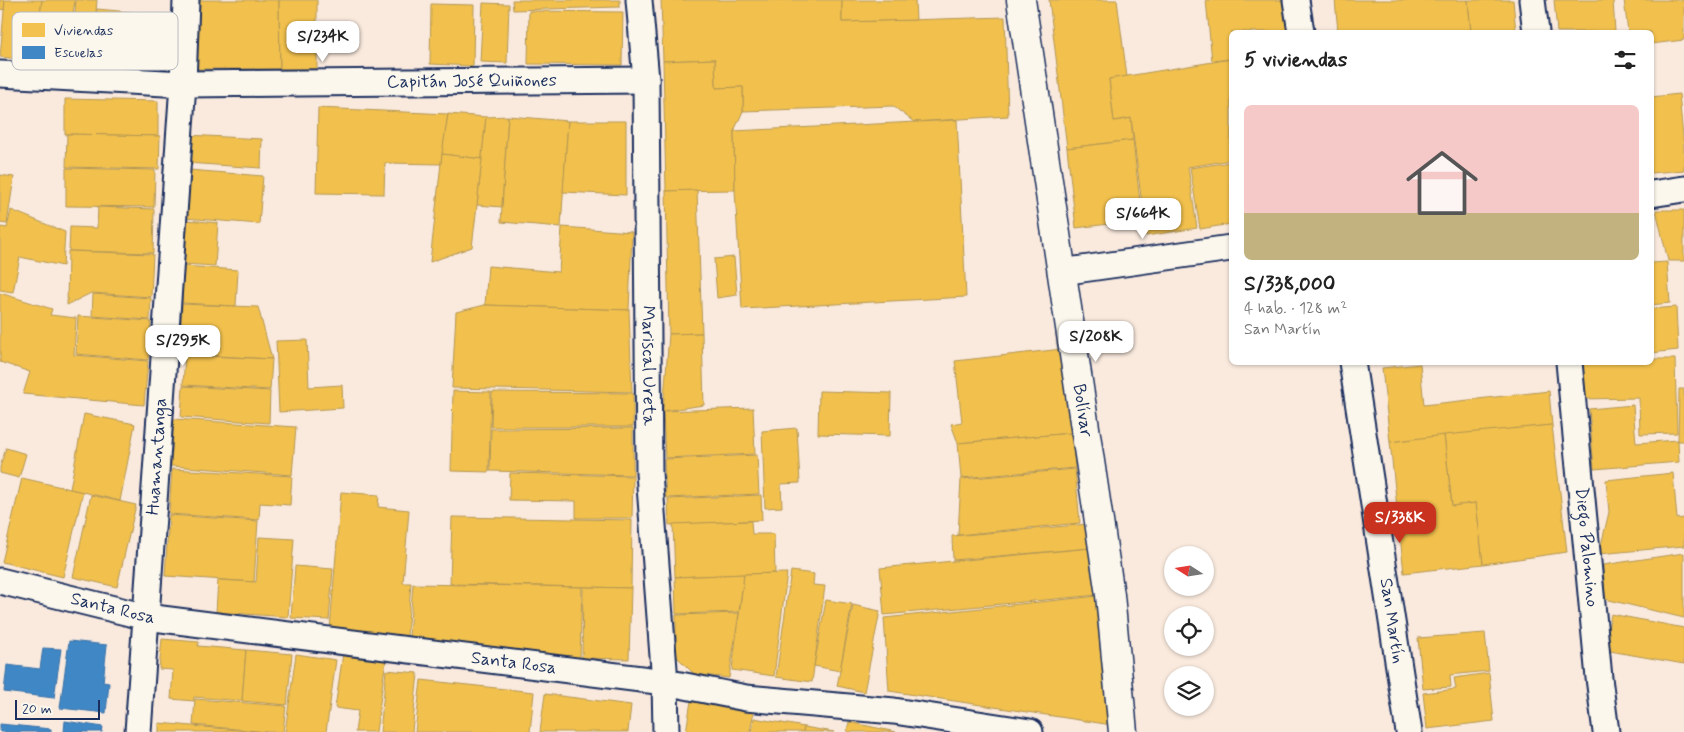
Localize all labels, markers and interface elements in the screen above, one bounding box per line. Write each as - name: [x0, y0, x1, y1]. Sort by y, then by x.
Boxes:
- legend: [12, 12, 178, 70]
- pin: S/234K: [282, 20, 364, 63]
- text: Viviendas: [54, 22, 113, 40]
- text: S/234K: [297, 26, 349, 47]
- text: Escuelas: [54, 44, 103, 62]
- text: 5 viviendas: [1244, 46, 1347, 74]
- icon: filters: [1611, 46, 1639, 74]
- street label: Capitán José Quiñones: [387, 69, 557, 94]
- icon: home: [1397, 138, 1487, 228]
- pin: S/664K: [1102, 198, 1184, 240]
- text: S/664K: [1116, 203, 1170, 224]
- text: S/338,000: [1244, 270, 1335, 298]
- text: 4 hab. · 128 m²: [1244, 298, 1347, 319]
- street label: Mariscal Ureta: [636, 305, 661, 426]
- text: San Martín: [1244, 319, 1321, 340]
- pin: S/208K: [1055, 320, 1137, 363]
- pin: S/295K: [142, 324, 224, 367]
- text: S/208K: [1070, 326, 1122, 347]
- text: S/295K: [156, 330, 210, 351]
- street label: Bolívar: [1067, 382, 1098, 439]
- street label: Huamantanga: [141, 397, 174, 516]
- street label: Diego Palomino: [1569, 486, 1604, 608]
- pin: S/338K: [1359, 502, 1441, 544]
- text: S/338K: [1375, 507, 1425, 528]
- north arrow: [1164, 546, 1214, 596]
- map controls: [1164, 546, 1214, 716]
- street label: San Martín: [1373, 577, 1410, 665]
- street label: Santa Rosa: [68, 587, 156, 630]
- button: locate: [1164, 606, 1214, 656]
- street label: Santa Rosa: [470, 646, 558, 680]
- button: layers: [1164, 666, 1214, 716]
- scale bar: [15, 697, 100, 720]
- text: 20 m: [22, 700, 52, 718]

